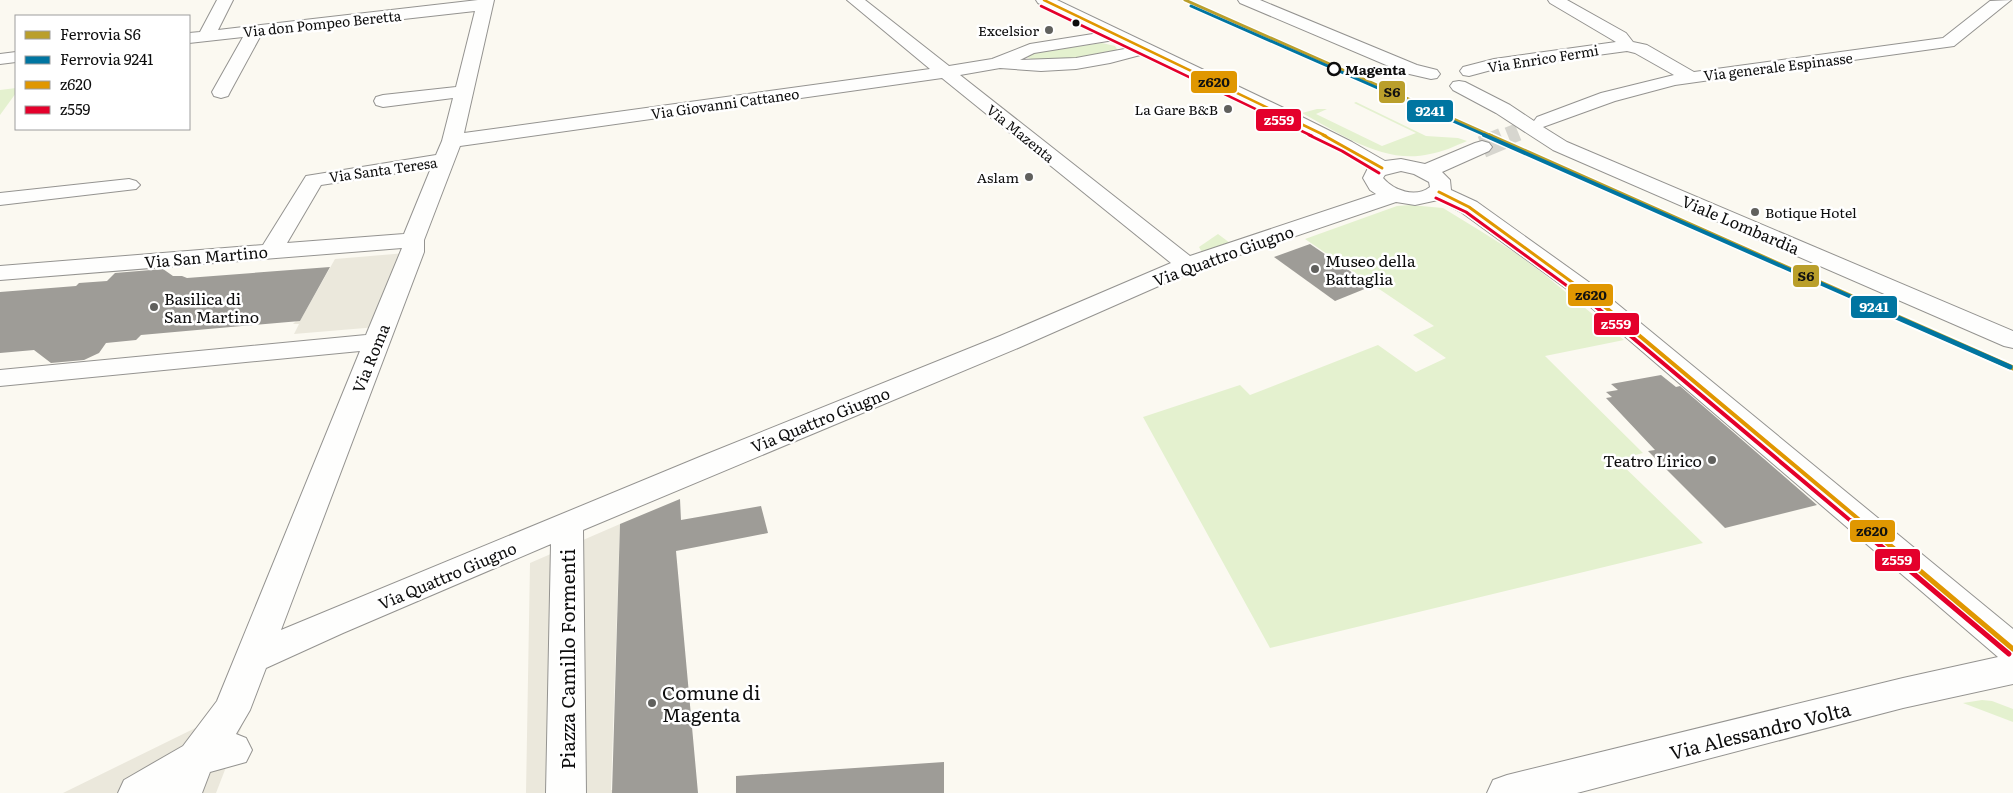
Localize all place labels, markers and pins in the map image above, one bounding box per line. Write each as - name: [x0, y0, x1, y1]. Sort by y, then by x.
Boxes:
- unlabelled marker: [1071, 18, 1081, 28]
- place label: Excelsior: [978, 20, 1039, 40]
- marker: Excelsior: [1043, 24, 1055, 36]
- place label: Magenta: [1345, 59, 1407, 79]
- marker: Magenta: [1327, 62, 1341, 76]
- place label: La Gare B&B: [1134, 99, 1218, 119]
- marker: La Gare B&B: [1222, 103, 1234, 115]
- place label: Aslam: [977, 167, 1019, 187]
- marker: Aslam: [1023, 171, 1035, 183]
- place label: Botique Hotel: [1765, 202, 1857, 222]
- marker: Botique Hotel: [1749, 206, 1761, 218]
- place label: Museo della Battaglia: [1325, 248, 1416, 290]
- marker: Museo della Battaglia: [1309, 263, 1321, 275]
- place label: Basilica di San Martino: [164, 286, 259, 328]
- marker: Basilica di San Martino: [148, 301, 160, 313]
- place label: Teatro Lirico: [1603, 448, 1702, 472]
- marker: Teatro Lirico: [1706, 454, 1718, 466]
- place label: Comune di Magenta: [662, 678, 760, 728]
- marker: Comune di Magenta: [646, 697, 658, 709]

